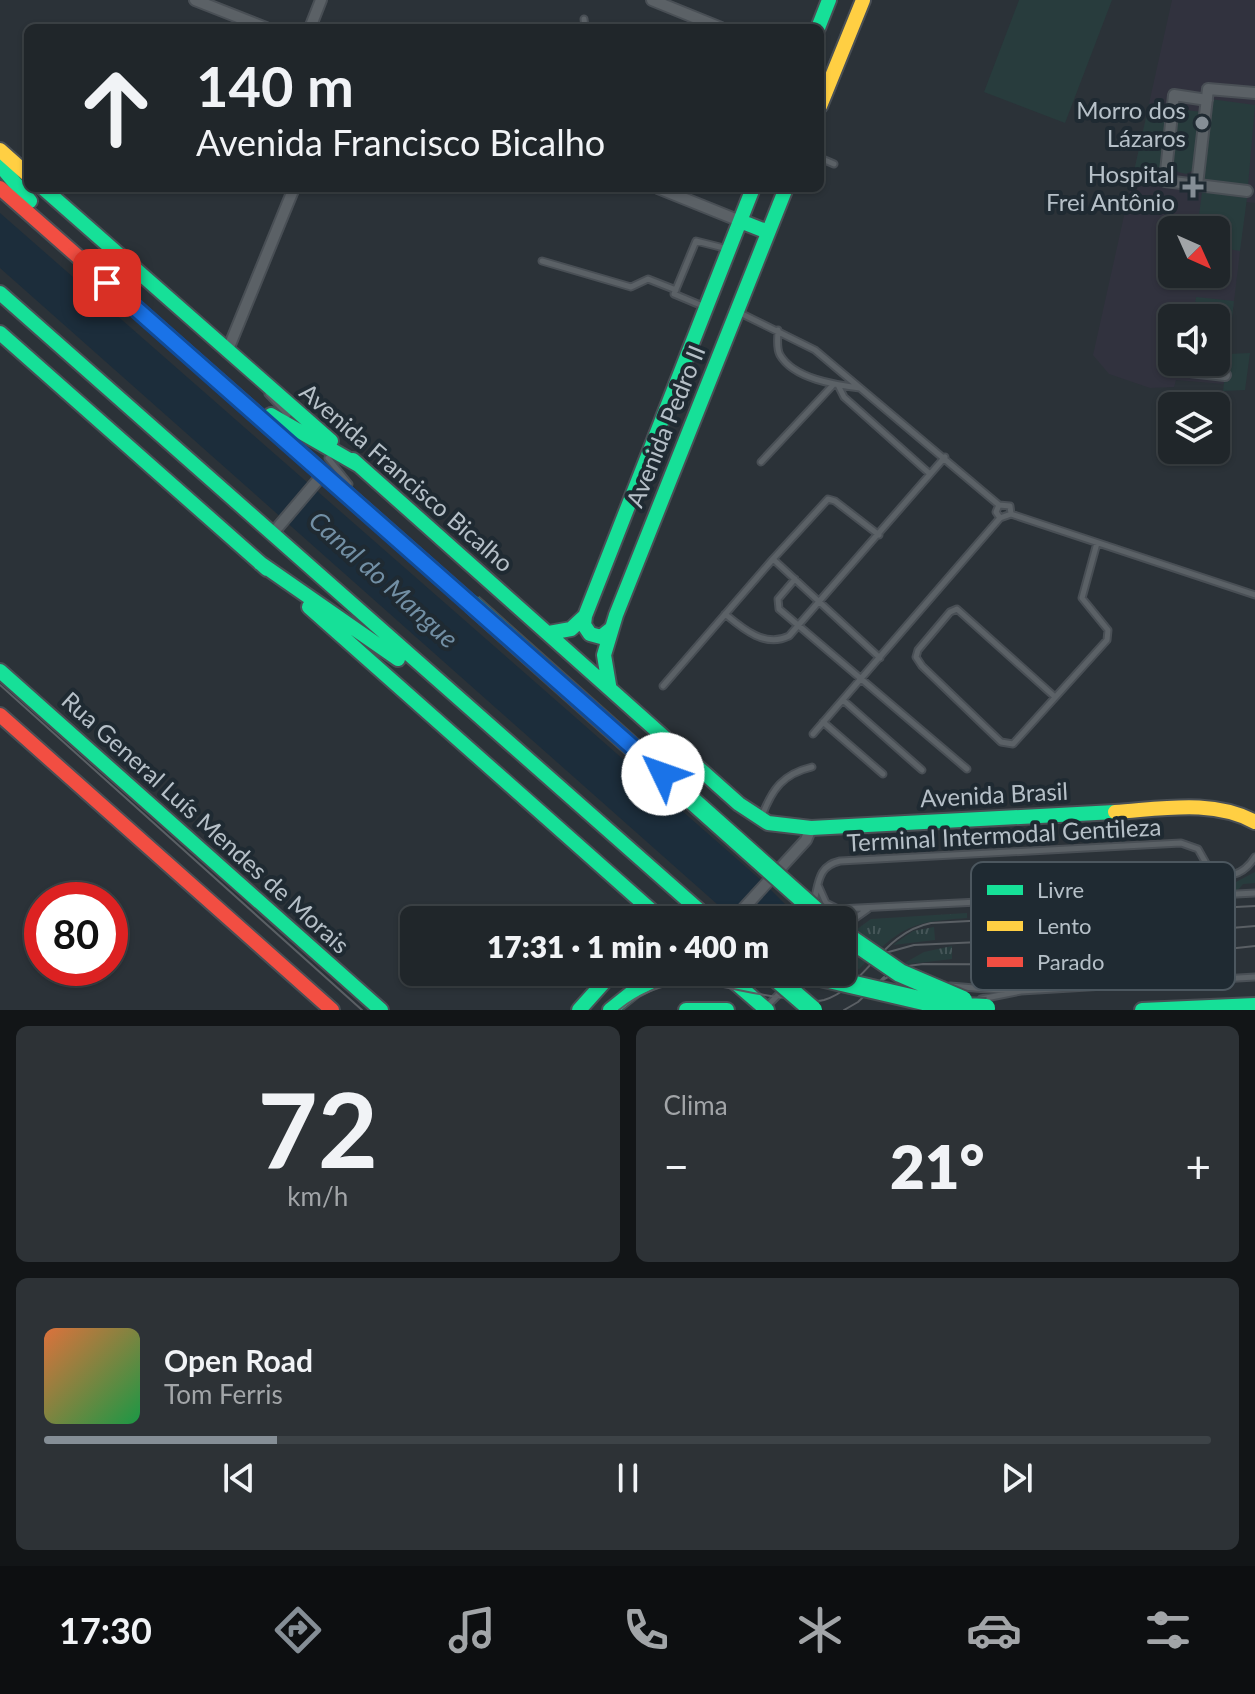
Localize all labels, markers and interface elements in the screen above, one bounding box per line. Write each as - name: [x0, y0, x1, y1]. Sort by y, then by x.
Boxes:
- text: 140 m: [196, 52, 354, 119]
- icon: ahead: [64, 56, 168, 160]
- place label: Morro dos Lázaros: [1076, 95, 1186, 152]
- marker: Morro dos Lázaros: [1193, 114, 1211, 132]
- text: Avenida Francisco Bicalho: [196, 120, 605, 164]
- place label: Hospital Frei Antônio: [1046, 159, 1175, 216]
- marker: Hospital Frei Antônio: [1182, 176, 1204, 198]
- north arrow: [1158, 216, 1230, 288]
- map controls: [1158, 216, 1230, 464]
- pin: [73, 249, 141, 317]
- icon: arrive: [85, 261, 129, 305]
- button: sound: [1158, 304, 1230, 376]
- street label: Avenida Pedro II: [619, 341, 711, 511]
- street label: Avenida Francisco Bicalho: [295, 377, 519, 577]
- button: layers: [1158, 392, 1230, 464]
- water label: Canal do Mangue: [303, 504, 465, 654]
- street label: Rua General Luís Mendes de Morais: [56, 685, 356, 959]
- position arrow: [621, 732, 705, 816]
- street label: Avenida Brasil: [919, 776, 1069, 812]
- street label: Terminal Intermodal Gentileza: [846, 811, 1162, 857]
- legend: [971, 862, 1235, 990]
- text: Livre: [1037, 876, 1084, 903]
- speed limit sign: 80: [24, 882, 128, 986]
- text: Lento: [1037, 912, 1092, 939]
- text: 17:31 · 1 min · 400 m: [487, 928, 769, 964]
- text: Parado: [1037, 948, 1104, 975]
- text: 72: [257, 1065, 378, 1190]
- text: Clima: [664, 1089, 728, 1121]
- text: 21°: [890, 1130, 985, 1202]
- text: −: [664, 1140, 689, 1192]
- text: +: [1185, 1140, 1211, 1192]
- text: km/h: [287, 1180, 348, 1212]
- text: Open Road: [164, 1342, 313, 1378]
- text: Tom Ferris: [164, 1378, 283, 1410]
- icon: previous: [217, 1456, 261, 1500]
- icon: pause: [606, 1456, 650, 1500]
- icon: next: [995, 1456, 1039, 1500]
- icon: directions: [270, 1602, 326, 1658]
- icon: music: [444, 1602, 500, 1658]
- icon: phone: [618, 1602, 674, 1658]
- icon: climate: [792, 1602, 848, 1658]
- icon: car: [966, 1602, 1022, 1658]
- icon: filters: [1140, 1602, 1196, 1658]
- text: 17:30: [59, 1608, 152, 1652]

